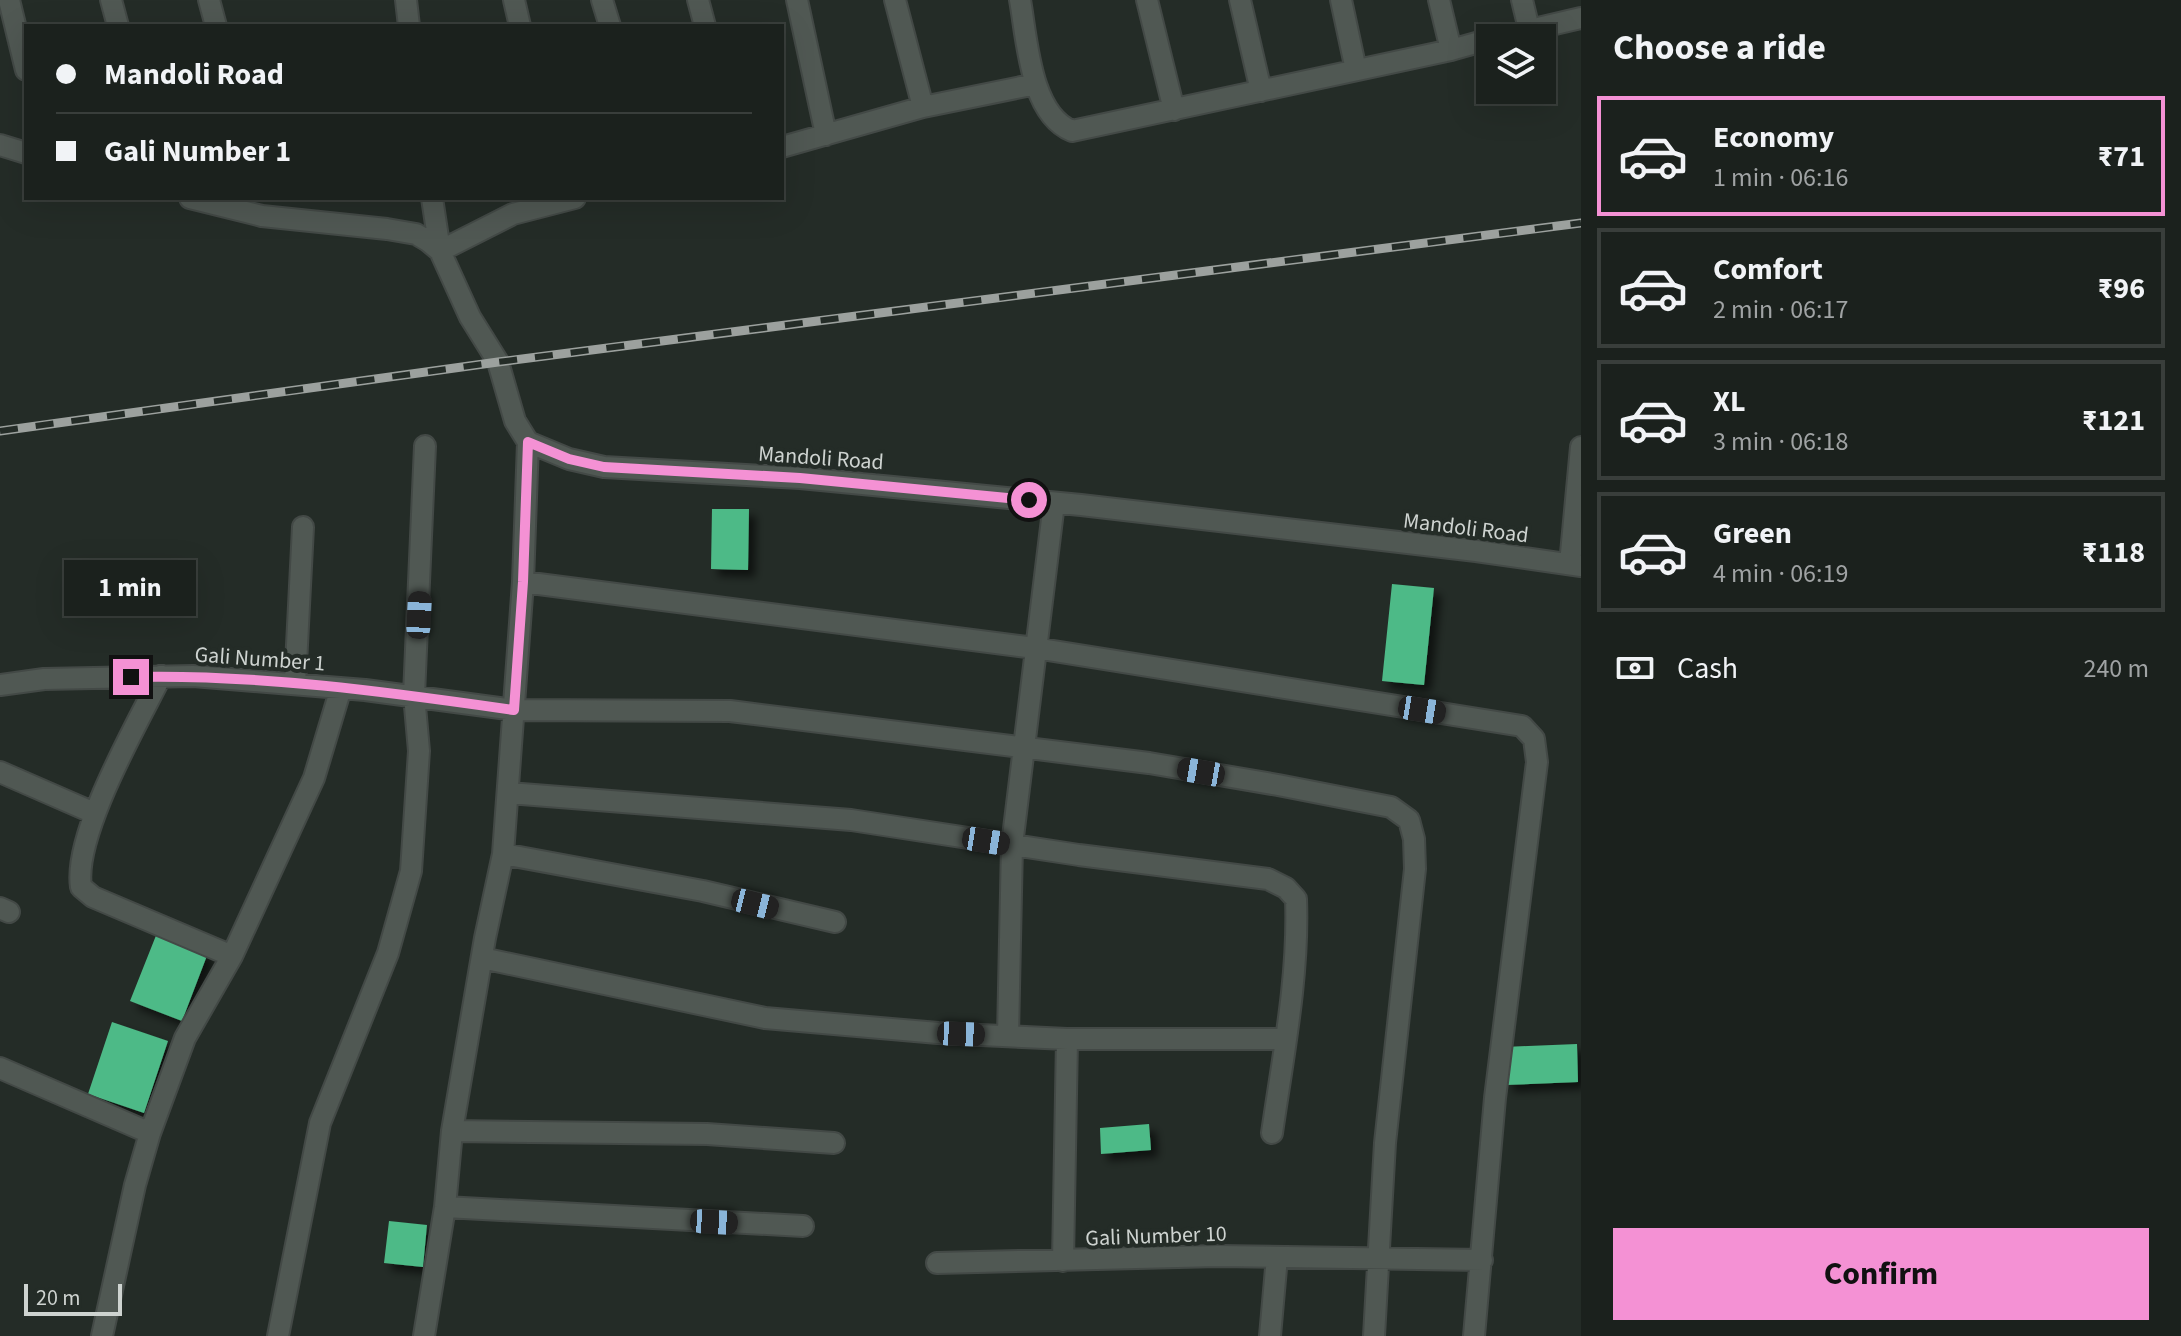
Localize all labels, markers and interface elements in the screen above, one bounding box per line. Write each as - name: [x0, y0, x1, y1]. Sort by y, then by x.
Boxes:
- text: Choose a ride: [1613, 22, 1826, 73]
- map controls: [1476, 24, 1556, 104]
- button: layers: [1476, 24, 1556, 104]
- text: Mandoli Road: [104, 53, 284, 96]
- text: Economy: [1713, 116, 1834, 159]
- icon: car: [1617, 120, 1689, 192]
- text: Gali Number 1: [104, 130, 291, 173]
- text: ₹71: [2097, 135, 2145, 178]
- text: 1 min · 06:16: [1713, 159, 1848, 196]
- text: Comfort: [1713, 248, 1823, 291]
- icon: car: [1617, 252, 1689, 324]
- text: ₹96: [2097, 267, 2145, 310]
- text: 2 min · 06:17: [1713, 291, 1848, 328]
- text: XL: [1713, 380, 1746, 423]
- icon: car: [1617, 384, 1689, 456]
- text: ₹121: [2082, 399, 2145, 442]
- text: 3 min · 06:18: [1713, 423, 1848, 460]
- street label: Mandoli Road: [757, 438, 885, 478]
- route start: [1011, 482, 1047, 518]
- street label: Mandoli Road: [1401, 504, 1530, 552]
- text: Green: [1713, 512, 1792, 555]
- icon: car: [1617, 516, 1689, 588]
- text: ₹118: [2082, 531, 2145, 574]
- text: 4 min · 06:19: [1713, 555, 1848, 592]
- callout: 1 min: [65, 561, 197, 617]
- text: 1 min: [98, 569, 162, 606]
- car: [406, 590, 432, 640]
- street label: Gali Number 1: [194, 638, 326, 680]
- icon: cash: [1613, 646, 1657, 690]
- text: Cash: [1677, 647, 1738, 690]
- text: 240 m: [2083, 650, 2149, 687]
- route end: [113, 659, 149, 695]
- car: [1396, 694, 1448, 726]
- car: [1175, 756, 1227, 788]
- car: [960, 825, 1012, 857]
- car: [729, 887, 781, 921]
- car: [937, 1021, 985, 1047]
- car: [689, 1209, 739, 1235]
- street label: Gali Number 10: [1085, 1218, 1227, 1254]
- button: Confirm: [1613, 1228, 2149, 1320]
- scale bar: [24, 1280, 122, 1316]
- text: 20 m: [36, 1282, 81, 1314]

